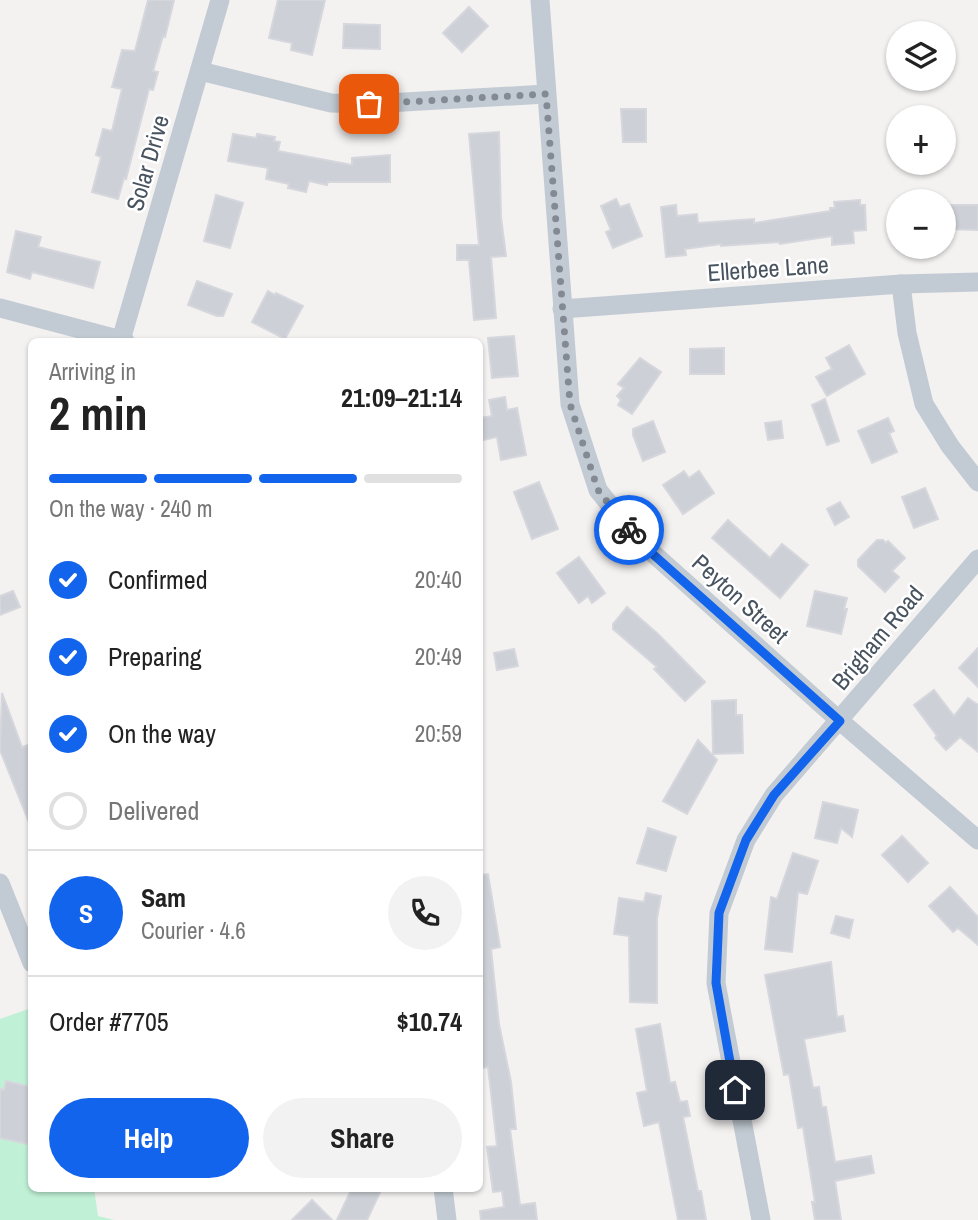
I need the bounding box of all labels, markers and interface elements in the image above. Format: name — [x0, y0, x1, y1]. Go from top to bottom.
map controls — [886, 21, 956, 259]
button: layers — [886, 21, 956, 91]
pin — [339, 74, 399, 134]
icon: bag — [350, 85, 388, 123]
button: + — [886, 105, 956, 175]
street label: Solar Drive — [118, 111, 176, 214]
button: − — [886, 189, 956, 259]
street label: Ellerbee Lane — [706, 248, 830, 288]
text: Arriving in — [49, 356, 136, 387]
text: 21:09–21:14 — [341, 380, 462, 415]
text: 2 min — [49, 382, 148, 444]
text: On the way · 240 m — [49, 493, 213, 524]
courier — [594, 495, 664, 565]
icon: bike — [610, 511, 648, 549]
street label: Peyton Street — [686, 546, 796, 650]
icon: check — [49, 561, 87, 599]
text: Confirmed — [108, 562, 208, 597]
text: 20:40 — [415, 564, 462, 595]
street label: Brigham Road — [824, 578, 930, 696]
icon: check — [49, 638, 87, 676]
text: Preparing — [108, 639, 202, 674]
text: 20:49 — [415, 641, 462, 672]
icon: check — [49, 715, 87, 753]
text: On the way — [108, 716, 216, 751]
text: 20:59 — [415, 718, 462, 749]
text: Delivered — [108, 793, 199, 828]
button: phone — [388, 876, 462, 950]
text: Sam — [141, 880, 186, 915]
text: S — [79, 896, 93, 931]
text: Courier · 4.6 — [141, 915, 246, 946]
text: Order #7705 — [49, 1004, 169, 1039]
text: $10.74 — [397, 1004, 462, 1039]
pin — [705, 1060, 765, 1120]
icon: home — [716, 1071, 754, 1109]
button: Help — [49, 1098, 249, 1178]
button: Share — [263, 1098, 462, 1178]

